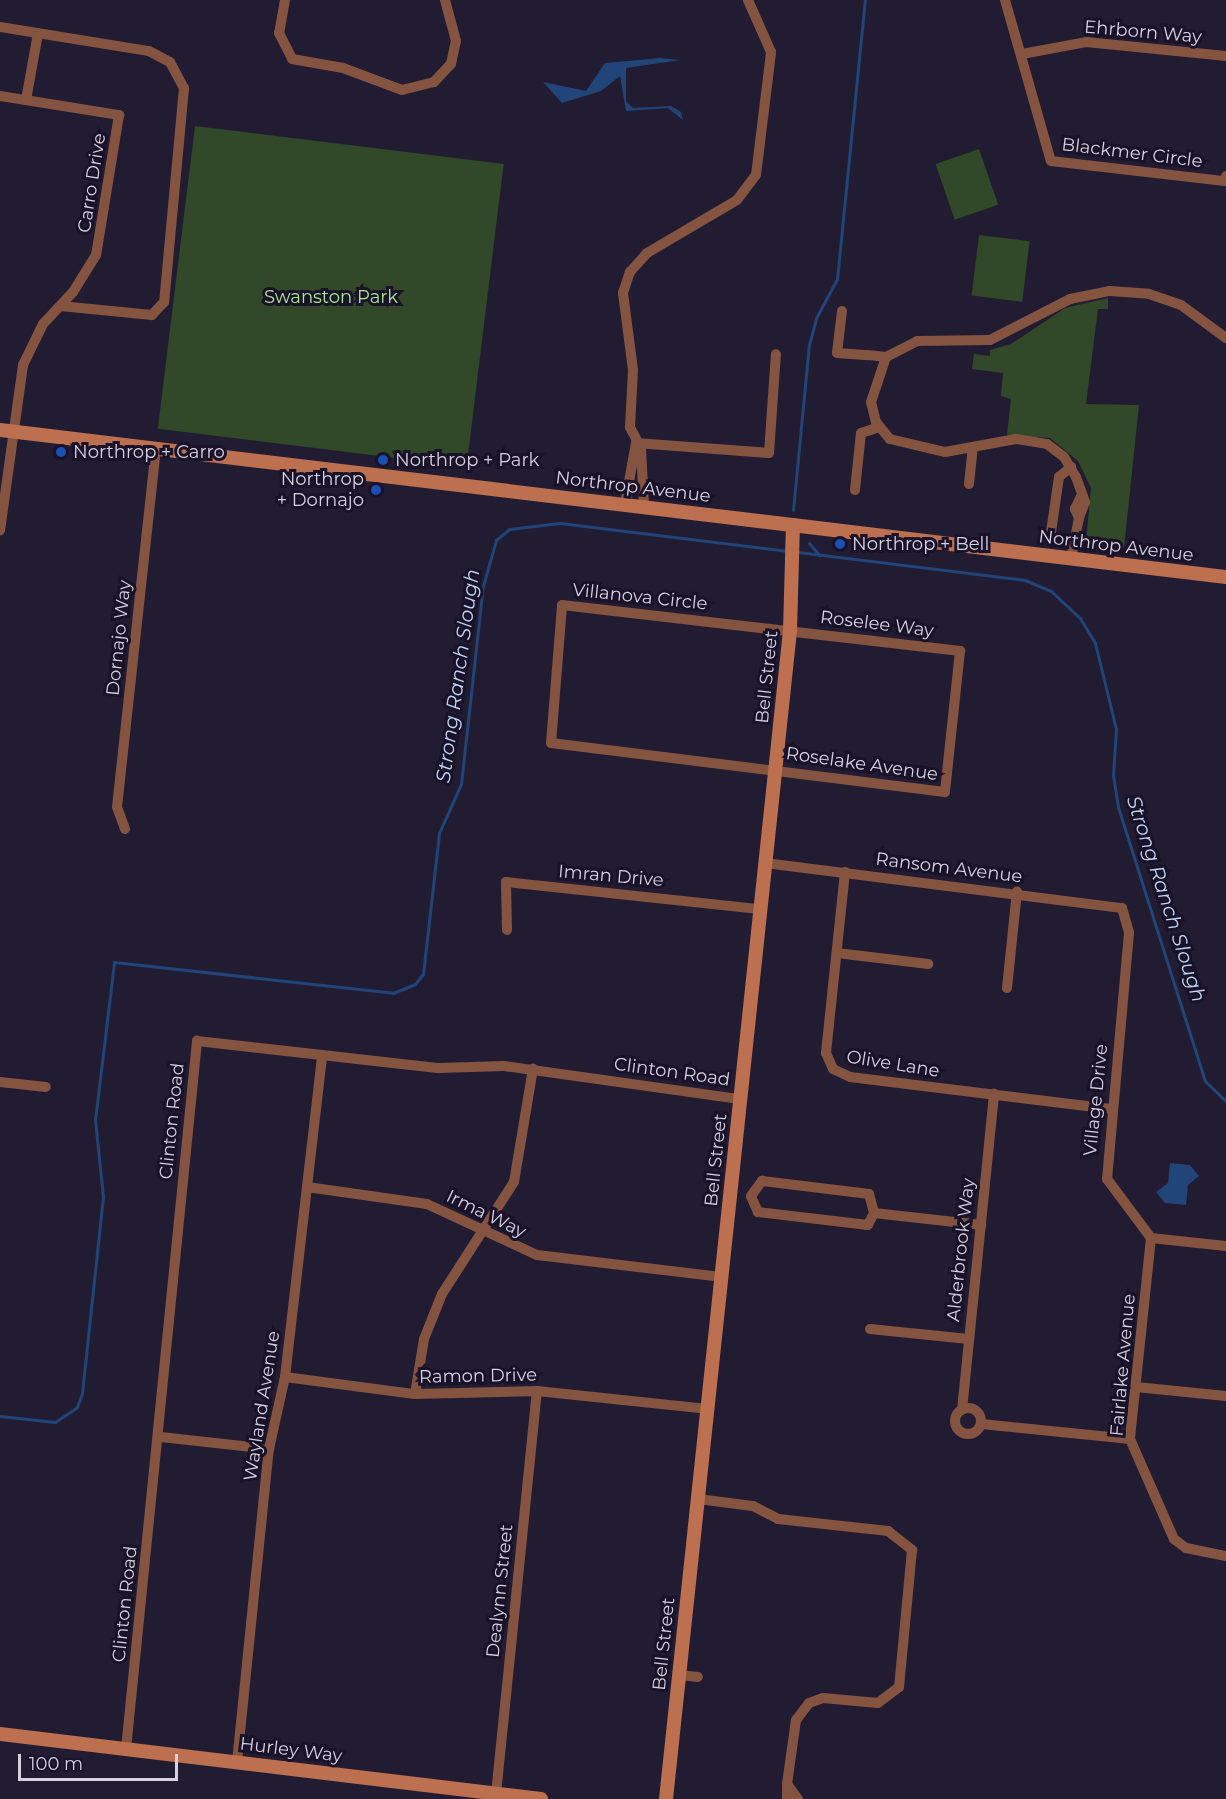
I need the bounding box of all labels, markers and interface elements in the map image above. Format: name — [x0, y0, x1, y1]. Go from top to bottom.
street label: Ehrborn Way — [1083, 16, 1203, 48]
street label: Carro Drive — [73, 132, 111, 234]
street label: Blackmer Circle — [1060, 134, 1204, 172]
park label: Swanston Park — [264, 286, 398, 308]
place label: Northrop + Carro — [73, 441, 225, 463]
marker: Northrop + Carro — [54, 445, 68, 459]
place label: Northrop + Park — [395, 449, 539, 471]
marker: Northrop + Park — [376, 453, 390, 467]
street label: Northrop Avenue — [554, 467, 712, 507]
place label: Northrop + Dornajo — [277, 469, 364, 512]
marker: Northrop + Dornajo — [369, 483, 383, 497]
street label: Northrop Avenue — [1037, 526, 1195, 566]
place label: Northrop + Bell — [852, 533, 989, 555]
marker: Northrop + Bell — [833, 537, 847, 551]
water label: Strong Ranch Slough — [431, 568, 485, 784]
street label: Dornajo Way — [102, 579, 136, 697]
street label: Villanova Circle — [571, 579, 709, 615]
street label: Roselee Way — [819, 606, 935, 642]
street label: Bell Street — [751, 629, 783, 725]
street label: Roselake Avenue — [785, 743, 939, 785]
water label: Strong Ranch Slough — [1121, 793, 1211, 1005]
street label: Ransom Avenue — [874, 848, 1024, 888]
street label: Imran Drive — [557, 861, 665, 891]
street label: Village Drive — [1079, 1043, 1113, 1157]
street label: Olive Lane — [845, 1046, 941, 1082]
street label: Clinton Road — [613, 1053, 731, 1091]
street label: Clinton Road — [155, 1062, 189, 1180]
street label: Bell Street — [700, 1112, 732, 1208]
street label: Alderbrook Way — [943, 1177, 979, 1323]
street label: Irma Way — [443, 1185, 529, 1243]
street label: Fairlake Avenue — [1106, 1293, 1140, 1437]
street label: Wayland Avenue — [239, 1329, 285, 1483]
street label: Ramon Drive — [419, 1364, 537, 1388]
street label: Dealynn Street — [482, 1523, 518, 1659]
street label: Clinton Road — [108, 1545, 142, 1663]
street label: Bell Street — [648, 1596, 680, 1692]
street label: Hurley Way — [239, 1733, 343, 1767]
scale bar — [21, 1742, 182, 1780]
text: 100 m — [29, 1753, 83, 1775]

